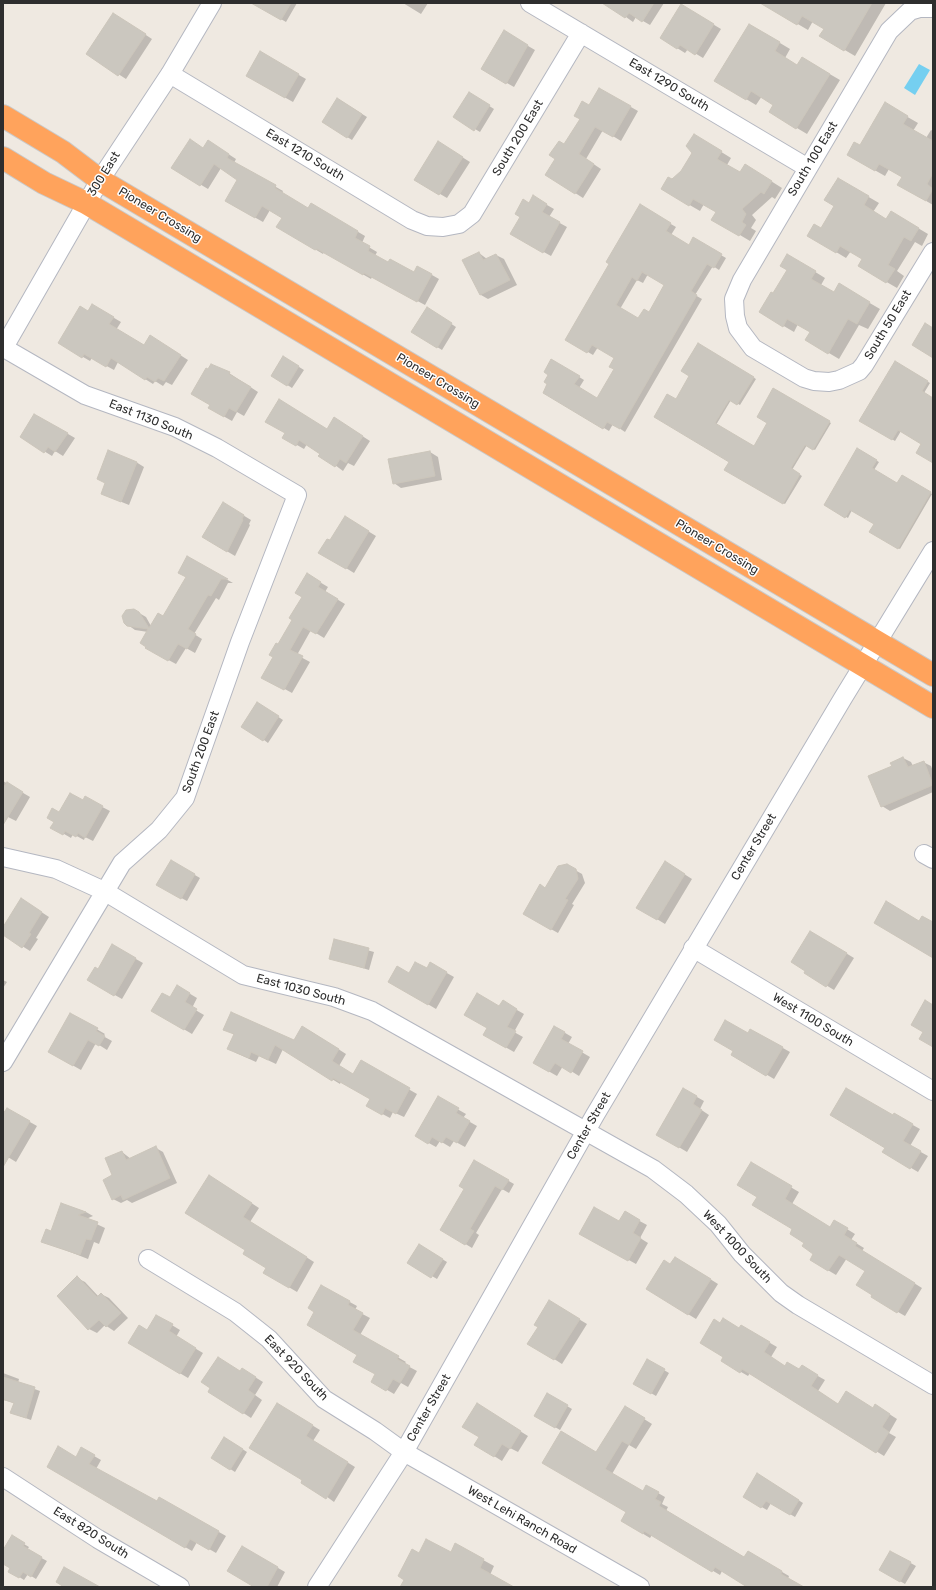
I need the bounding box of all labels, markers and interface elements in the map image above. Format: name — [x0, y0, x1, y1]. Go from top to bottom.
street label: East 1290 South — [626, 55, 712, 115]
street label: South 200 East — [490, 97, 546, 179]
street label: South 100 East — [785, 119, 841, 199]
street label: East 1210 South — [263, 126, 347, 184]
street label: 300 East — [85, 149, 123, 199]
street label: Pioneer Crossing — [116, 184, 204, 246]
street label: South 50 East — [862, 287, 914, 363]
street label: Pioneer Crossing — [394, 350, 482, 412]
street label: East 1130 South — [107, 397, 195, 443]
street label: Pioneer Crossing — [673, 516, 761, 578]
street label: South 200 East — [179, 709, 223, 795]
street label: Center Street — [728, 811, 780, 883]
street label: East 1030 South — [255, 971, 347, 1009]
street label: West 1100 South — [770, 990, 856, 1050]
street label: Center Street — [564, 1090, 614, 1162]
street label: West 1000 South — [700, 1208, 774, 1286]
street label: East 920 South — [261, 1332, 331, 1404]
street label: Center Street — [404, 1372, 454, 1444]
street label: West Lehi Ranch Road — [465, 1483, 579, 1557]
street label: East 820 South — [51, 1504, 131, 1562]

